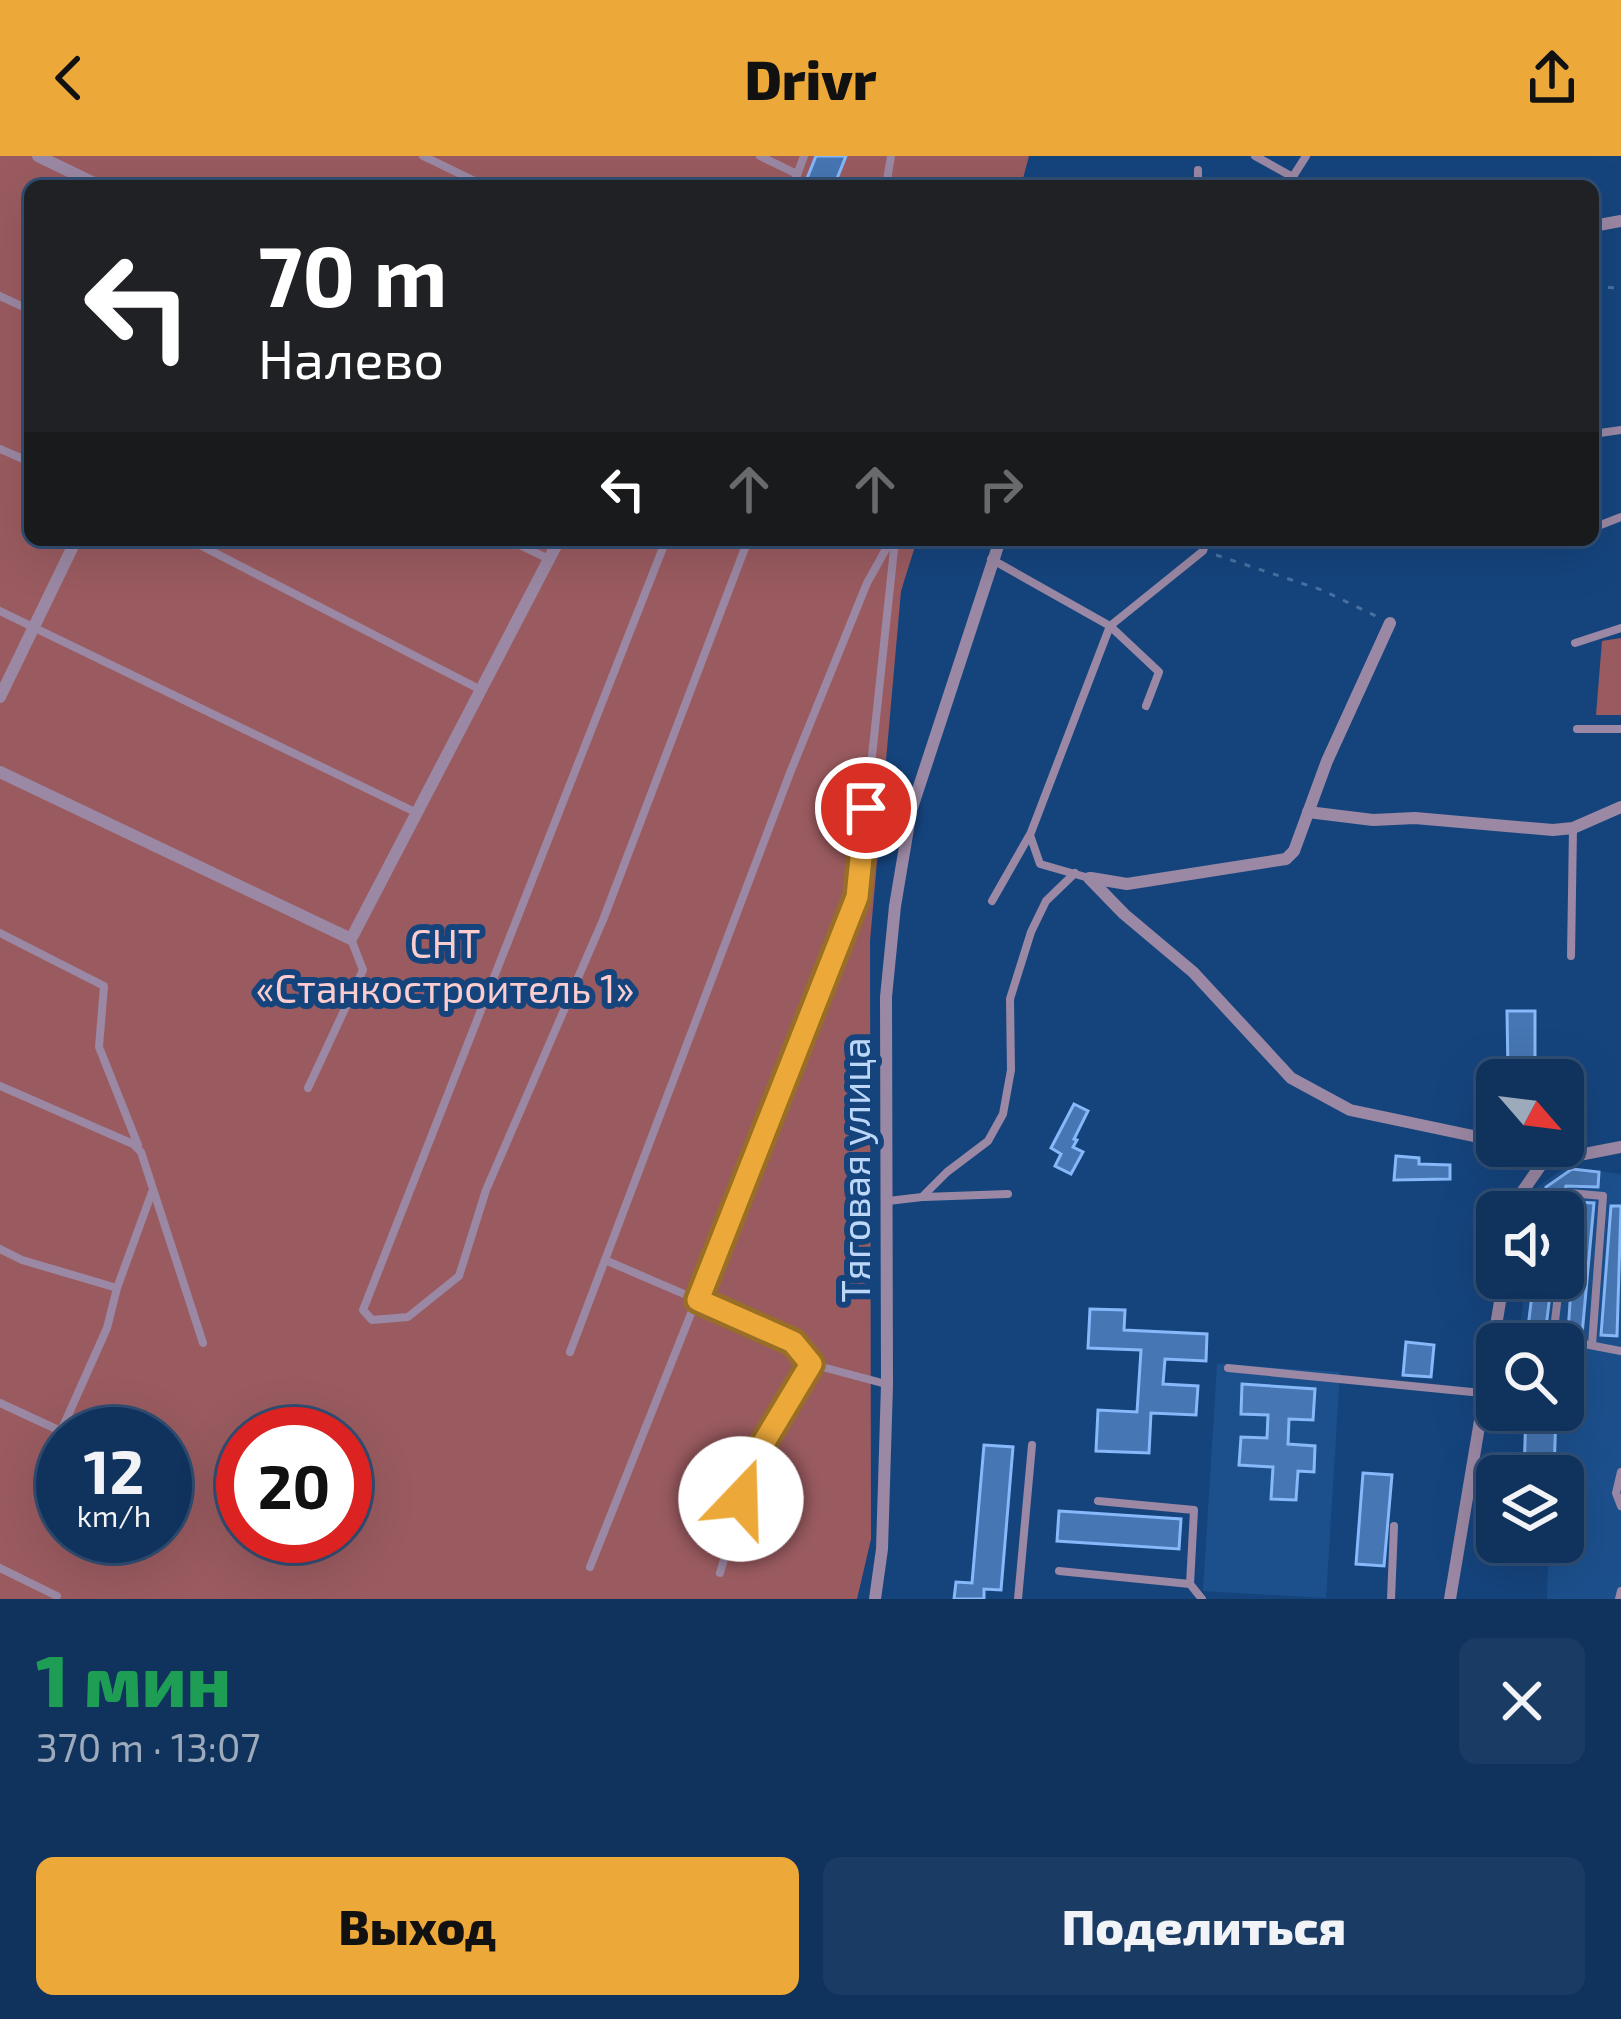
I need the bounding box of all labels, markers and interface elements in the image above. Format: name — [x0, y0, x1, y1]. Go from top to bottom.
icon: back — [36, 45, 102, 111]
icon: share — [1519, 45, 1585, 111]
text: Drivr — [744, 46, 877, 111]
text: 70 m — [258, 223, 448, 324]
icon: left — [60, 228, 216, 384]
text: Налево — [258, 325, 444, 390]
icon: left — [590, 456, 656, 522]
icon: ahead — [716, 456, 782, 522]
icon: ahead — [842, 456, 908, 522]
icon: right — [968, 456, 1034, 522]
pin — [815, 757, 917, 859]
icon: arrive — [833, 775, 899, 841]
park label: СНТ «Станкостроитель 1» — [256, 919, 634, 1011]
street label: Тяговая улица — [831, 1037, 879, 1303]
north arrow — [1476, 1059, 1584, 1167]
map controls — [1476, 1059, 1584, 1563]
button: sound — [1476, 1191, 1584, 1299]
button: search — [1476, 1323, 1584, 1431]
speed limit sign: 20 — [216, 1407, 372, 1563]
text: 12 — [84, 1434, 144, 1506]
position arrow — [678, 1436, 804, 1562]
button: layers — [1476, 1455, 1584, 1563]
text: km/h — [77, 1497, 151, 1533]
text: 1 мин — [36, 1635, 231, 1721]
button: close — [1459, 1638, 1585, 1764]
text: 370 m · 13:07 — [36, 1723, 261, 1770]
button: Выход — [36, 1857, 799, 1995]
button: Поделиться — [823, 1857, 1585, 1995]

